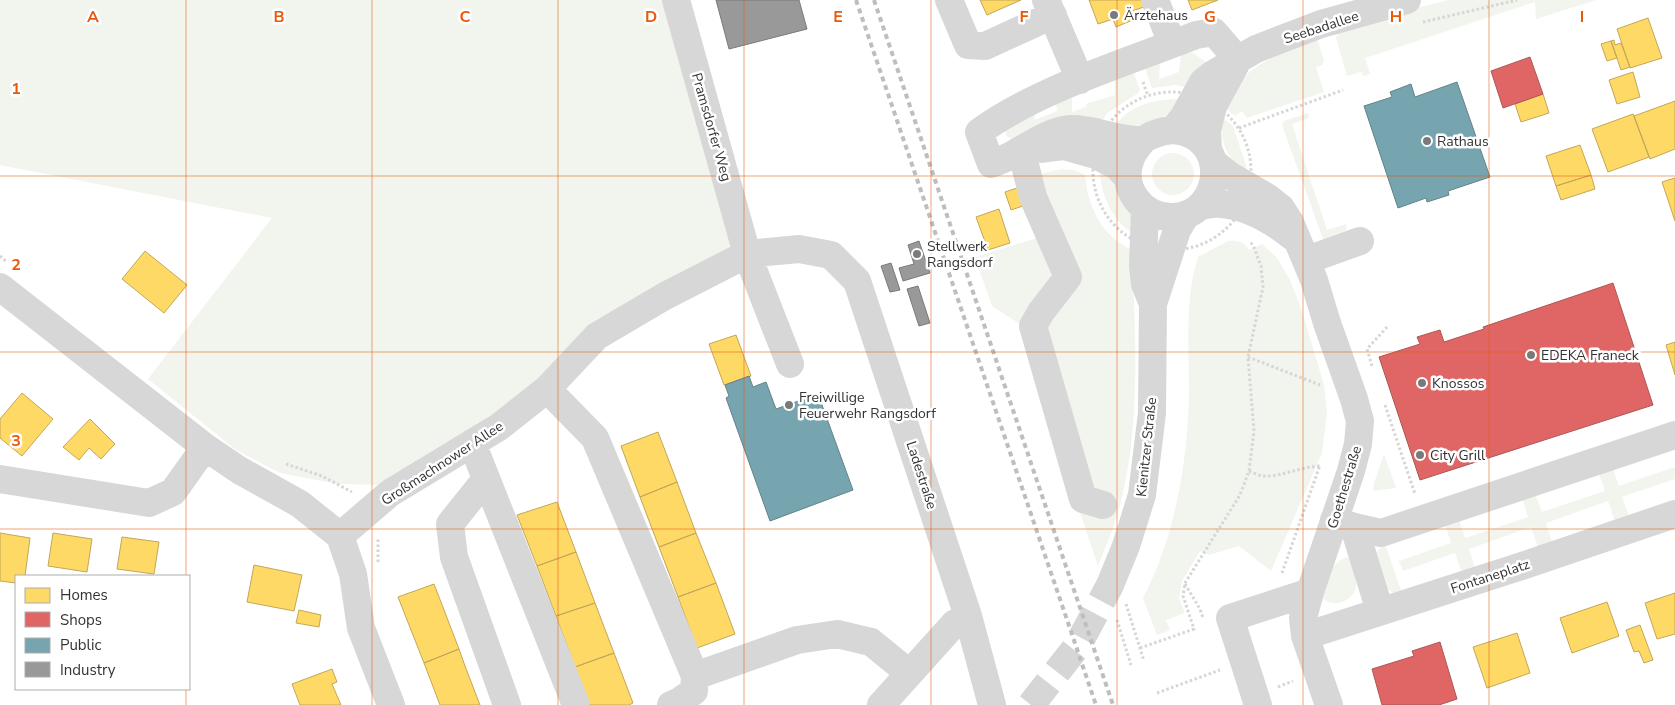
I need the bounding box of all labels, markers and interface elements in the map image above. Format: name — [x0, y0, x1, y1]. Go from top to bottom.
text: A — [87, 6, 99, 28]
text: B — [273, 6, 285, 28]
text: C — [460, 6, 471, 28]
text: D — [645, 6, 657, 28]
text: E — [833, 6, 843, 28]
text: F — [1020, 6, 1029, 28]
place label: Ärztehaus — [1124, 6, 1188, 25]
text: G — [1204, 6, 1216, 28]
street label: Seebadallee — [1281, 6, 1361, 49]
text: H — [1390, 6, 1402, 28]
text: I — [1580, 6, 1584, 28]
marker: Ärztehaus — [1108, 9, 1120, 21]
street label: Pramsdorfer Weg — [687, 71, 736, 184]
text: 1 — [11, 78, 21, 100]
place label: Rathaus — [1437, 132, 1489, 151]
marker: Rathaus — [1421, 135, 1433, 147]
place label: Stellwerk Rangsdorf — [927, 237, 993, 272]
marker: Stellwerk Rangsdorf — [911, 248, 923, 260]
text: 2 — [11, 254, 21, 276]
place label: EDEKA Franeck — [1541, 346, 1640, 365]
marker: EDEKA Franeck — [1525, 349, 1537, 361]
place label: Knossos — [1432, 374, 1485, 393]
marker: Knossos — [1416, 377, 1428, 389]
place label: Freiwillige Feuerwehr Rangsdorf — [799, 388, 936, 423]
street label: Kienitzer Straße — [1132, 396, 1161, 498]
marker: Freiwillige Feuerwehr Rangsdorf — [783, 399, 795, 411]
street label: Großmachnower Allee — [378, 417, 507, 510]
text: 3 — [11, 430, 21, 452]
street label: Ladestraße — [902, 439, 941, 512]
street label: Goethestraße — [1323, 443, 1366, 531]
place label: City Grill — [1430, 446, 1486, 465]
marker: City Grill — [1414, 449, 1426, 461]
street label: Fontaneplatz — [1448, 555, 1533, 598]
legend — [15, 575, 190, 690]
text: Homes — [60, 585, 108, 605]
text: Shops — [60, 610, 102, 630]
text: Public — [60, 635, 101, 655]
text: Industry — [60, 660, 116, 680]

